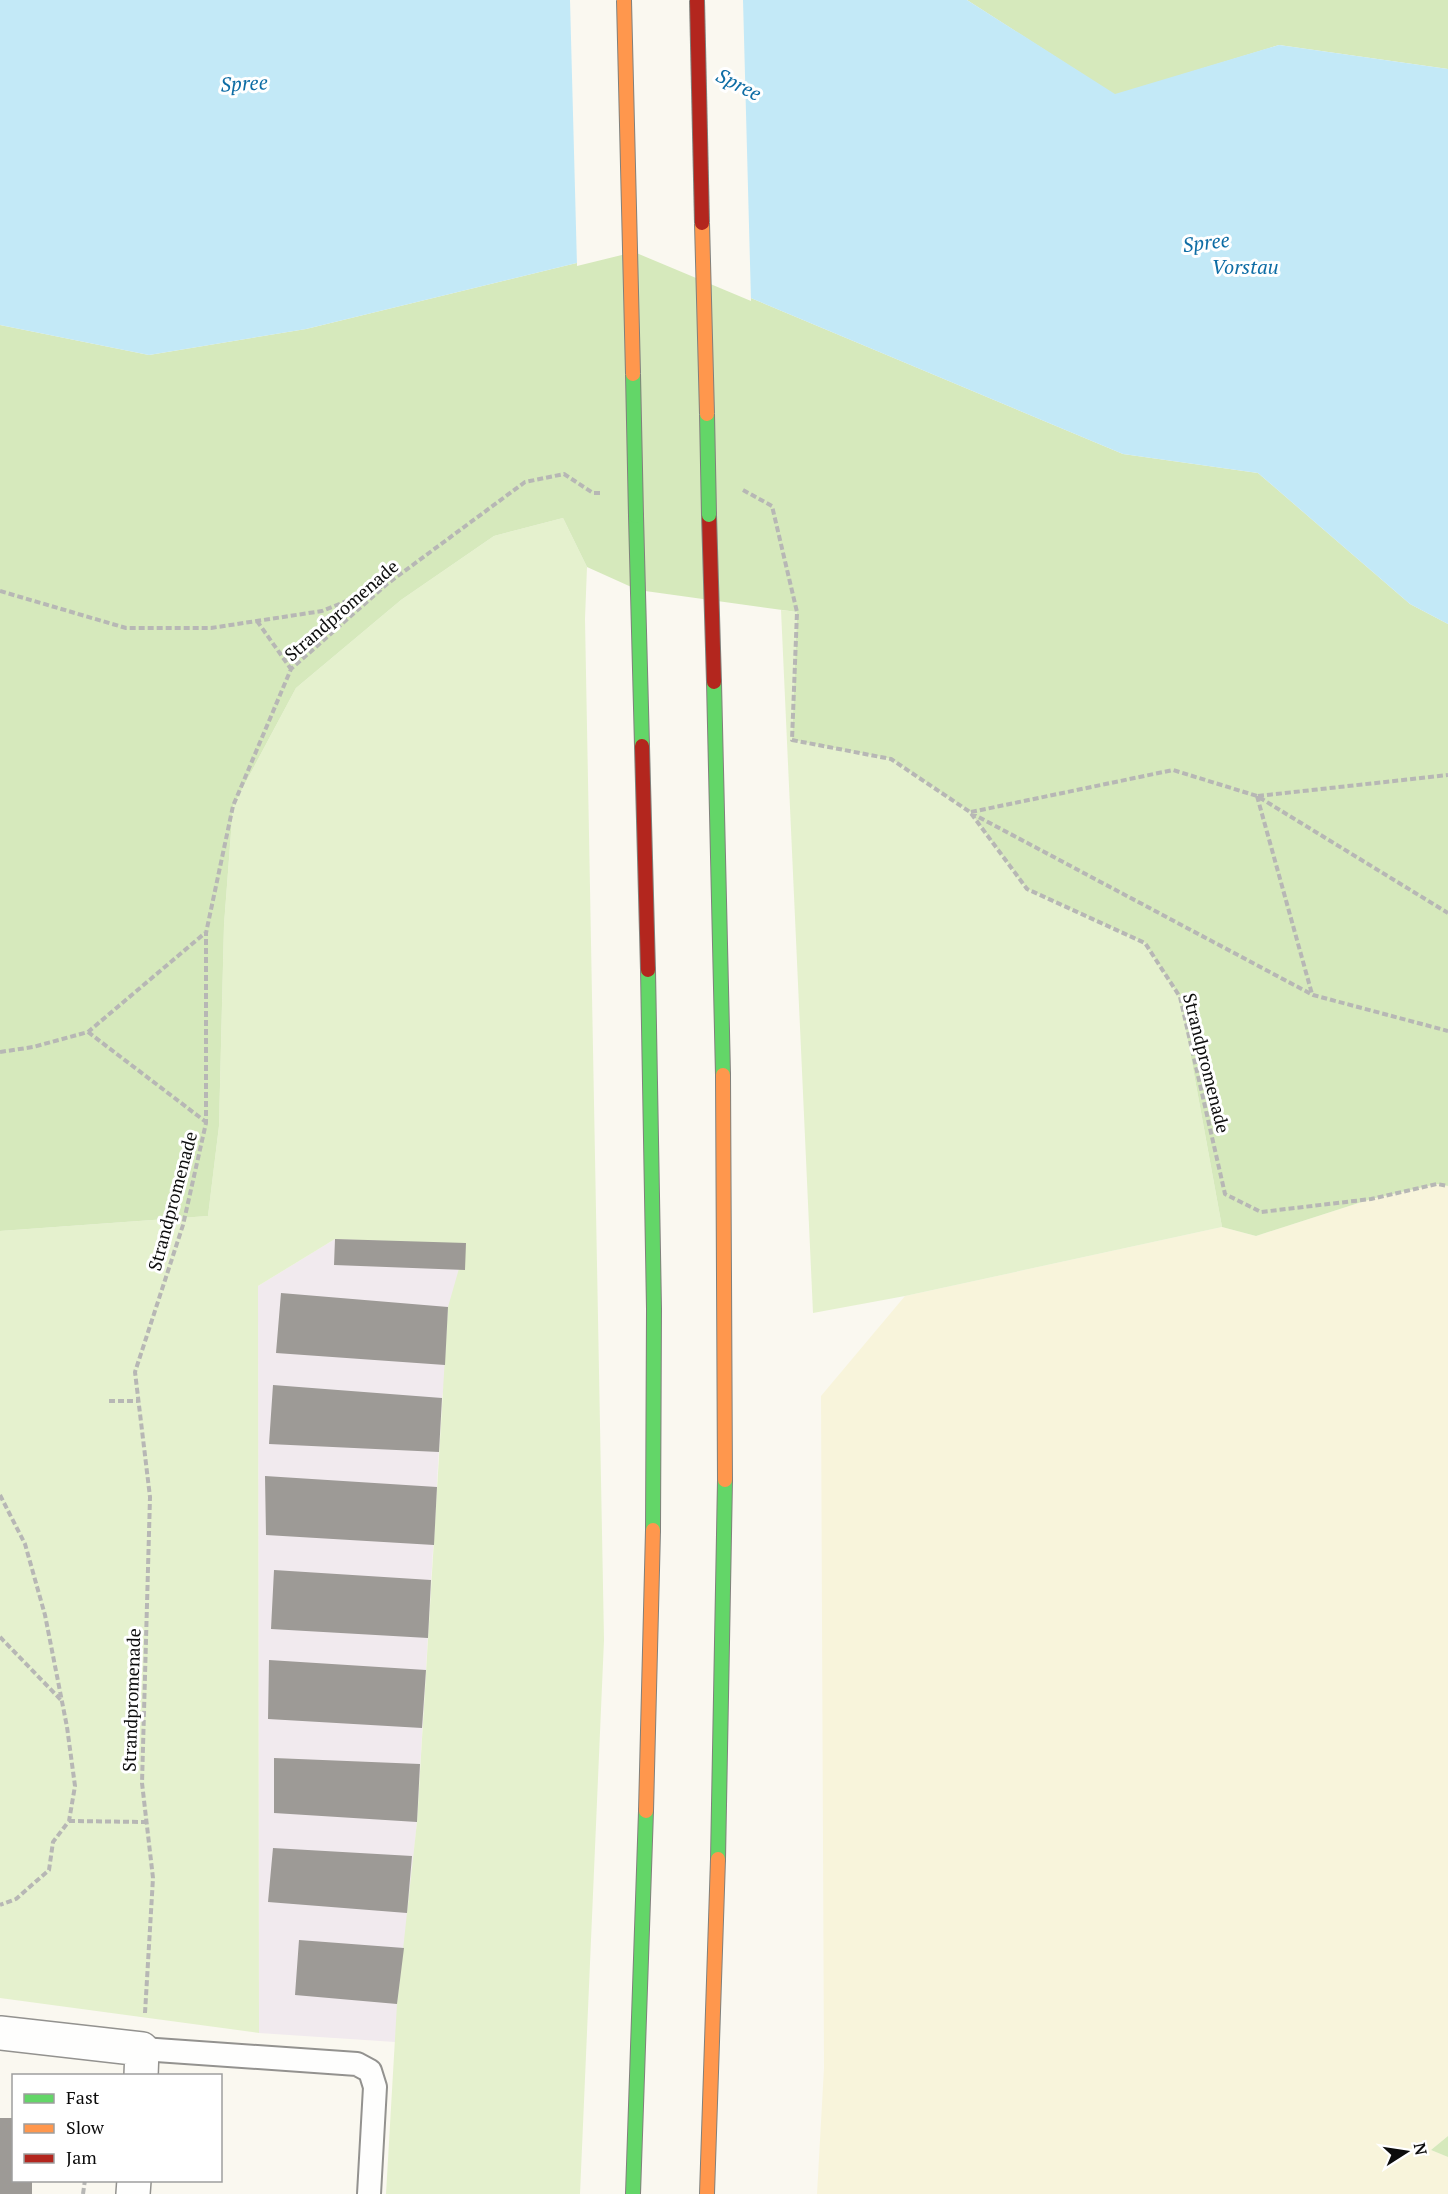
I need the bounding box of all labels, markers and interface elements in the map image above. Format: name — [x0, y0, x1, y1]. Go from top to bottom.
water label: Spree — [712, 61, 766, 107]
water label: Spree — [220, 68, 268, 98]
water label: Spree — [1181, 226, 1231, 258]
water label: Vorstau — [1212, 253, 1279, 280]
street label: Strandpromenade — [279, 554, 403, 666]
street label: Strandpromenade — [1178, 990, 1236, 1136]
street label: Strandpromenade — [142, 1129, 202, 1273]
street label: Strandpromenade — [117, 1628, 145, 1772]
legend — [12, 2074, 222, 2182]
text: Fast — [66, 2085, 100, 2109]
text: Slow — [66, 2115, 105, 2139]
north arrow — [1376, 2122, 1436, 2182]
text: N — [1409, 2141, 1433, 2157]
text: Jam — [66, 2145, 97, 2169]

